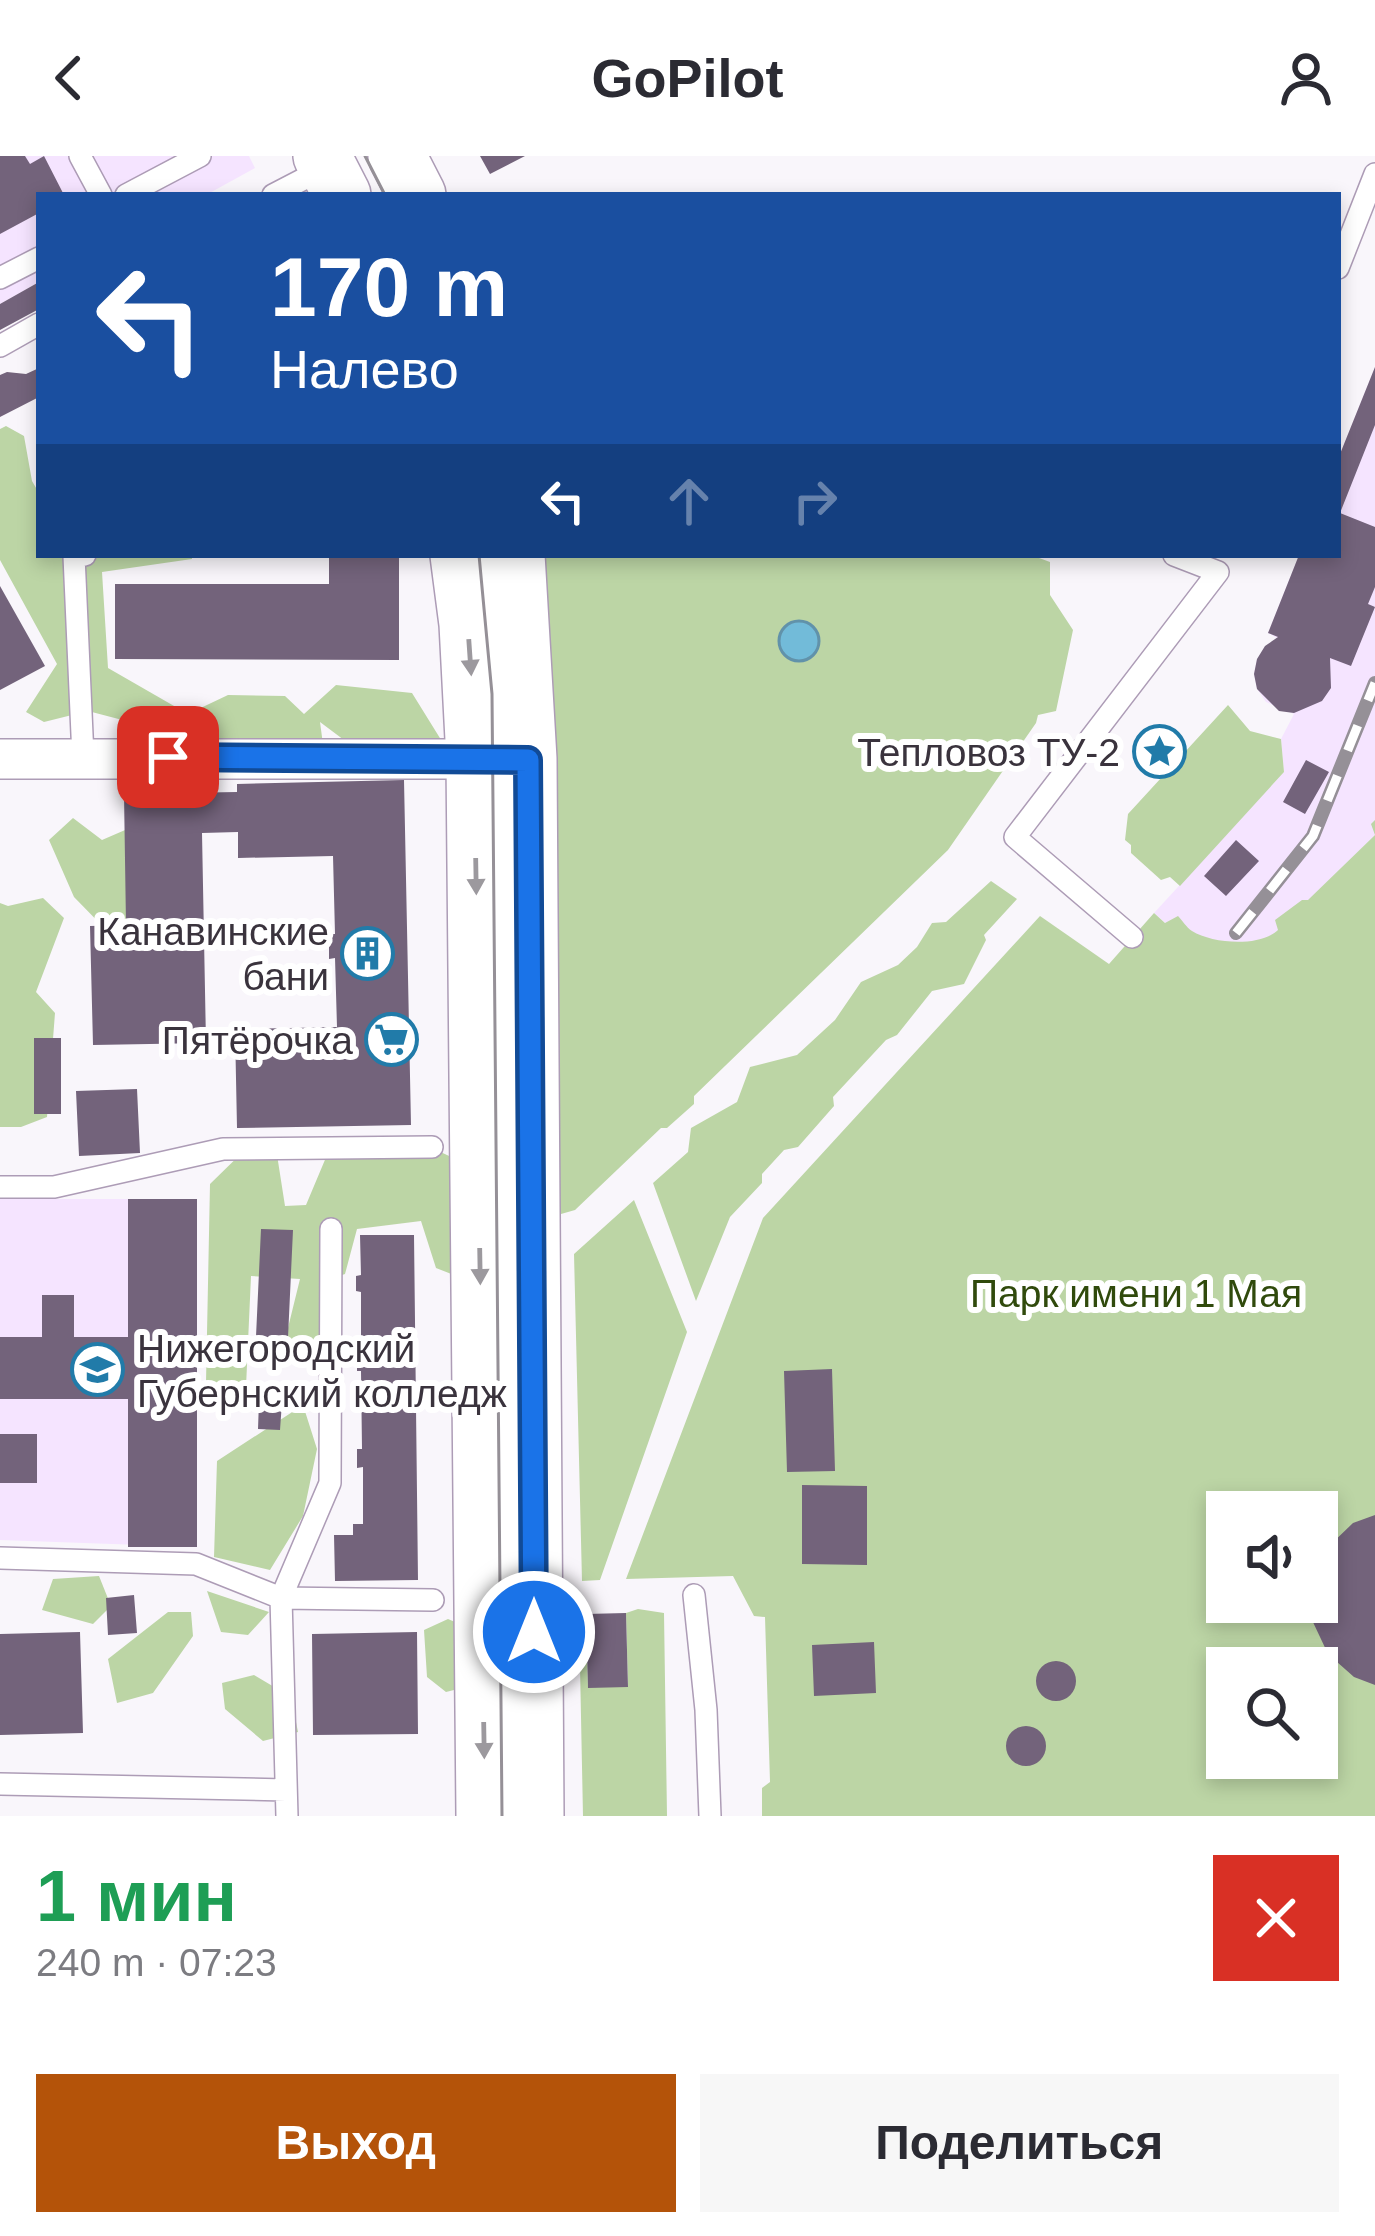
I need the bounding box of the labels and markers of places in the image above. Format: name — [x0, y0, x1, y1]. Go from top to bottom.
pin — [117, 706, 219, 808]
place icon: Тепловоз ТУ-2 — [1131, 724, 1187, 780]
place label: Тепловоз ТУ-2 — [857, 731, 1120, 774]
place label: Канавинские бани — [97, 910, 329, 998]
building icon: Канавинские бани — [340, 925, 396, 981]
supermarket icon: Пятёрочка — [364, 1012, 420, 1068]
place label: Пятёрочка — [162, 1019, 353, 1062]
place label: Нижегородский Губернский колледж — [137, 1327, 507, 1415]
school or university icon: Нижегородский Губернский колледж — [70, 1342, 126, 1398]

